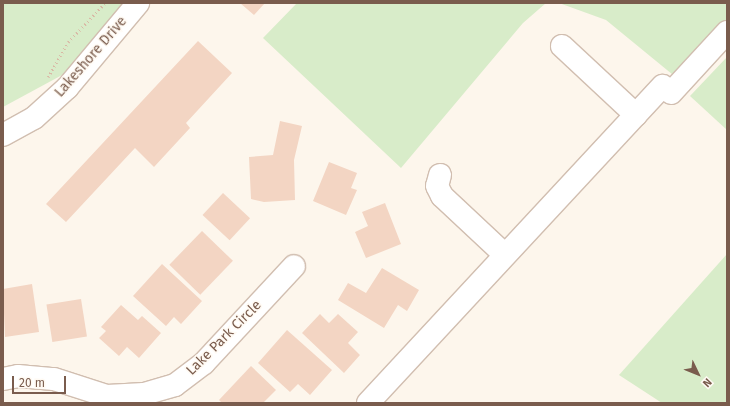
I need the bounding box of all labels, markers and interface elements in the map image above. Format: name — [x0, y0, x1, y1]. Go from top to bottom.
street label: Lakeshore Drive — [51, 13, 131, 101]
street label: Lake Park Circle — [183, 297, 265, 379]
north arrow — [678, 354, 718, 394]
scale bar — [14, 368, 68, 394]
text: N — [700, 375, 714, 390]
text: 20 m — [19, 376, 45, 390]

